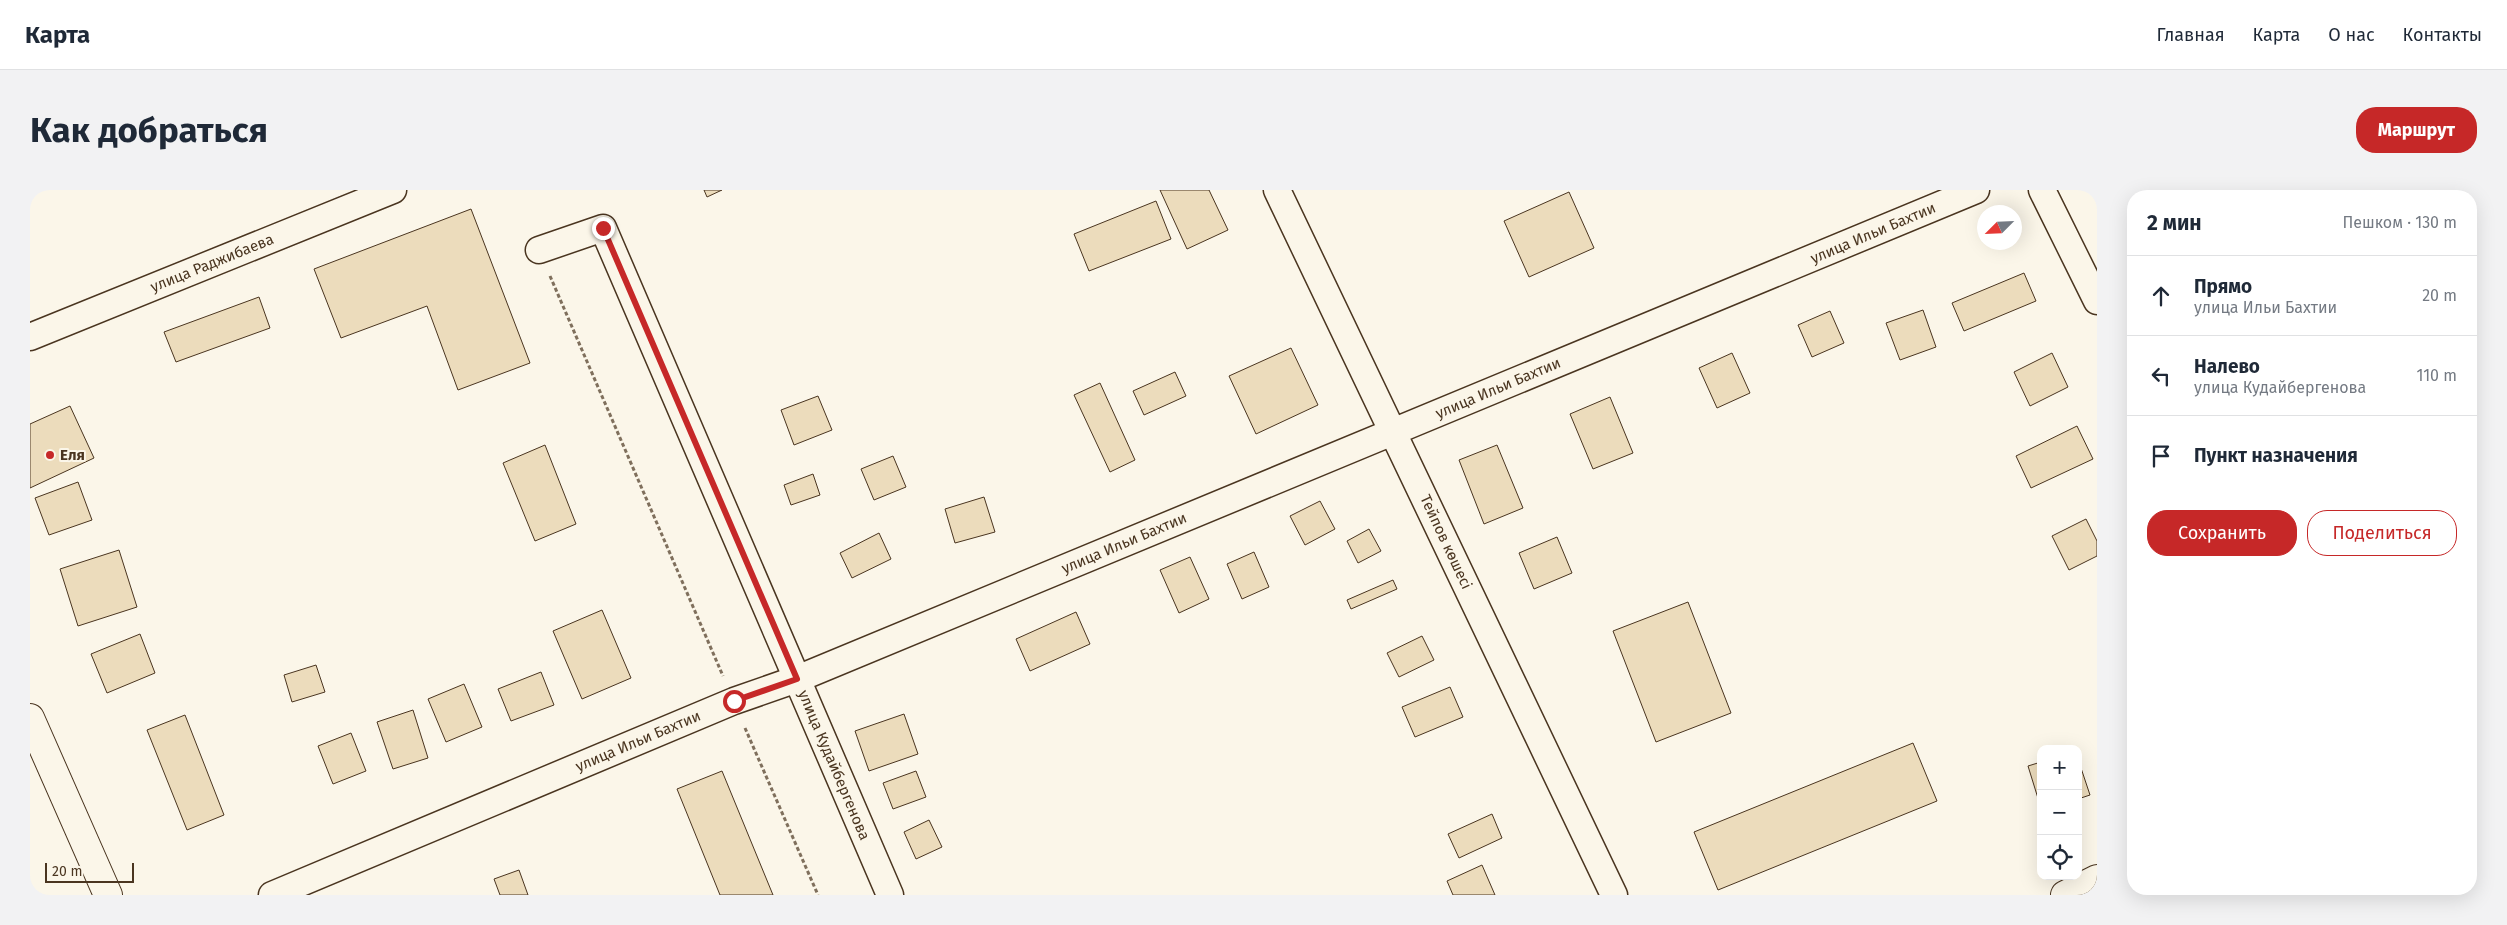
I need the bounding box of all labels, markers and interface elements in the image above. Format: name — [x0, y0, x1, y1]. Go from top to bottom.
text: Карта — [25, 21, 90, 49]
text: Главная — [2157, 24, 2225, 46]
text: Карта — [2253, 24, 2300, 46]
text: О нас — [2328, 24, 2375, 46]
text: Контакты — [2403, 24, 2482, 46]
button: Маршрут — [2356, 107, 2477, 153]
text: Как добраться — [30, 109, 268, 151]
street label: улица Ильи Бахтии — [1808, 198, 1938, 268]
north arrow — [1977, 205, 2022, 250]
text: 2 мин — [2147, 210, 2202, 236]
text: Пешком · 130 m — [2342, 213, 2457, 232]
route end — [592, 217, 615, 240]
street label: улица Раджибаева — [148, 230, 276, 296]
text: Прямо — [2194, 275, 2252, 298]
icon: ahead — [2147, 282, 2175, 310]
text: 20 m — [2422, 286, 2457, 305]
text: улица Ильи Бахтии — [2194, 298, 2337, 317]
street label: улица Ильи Бахтии — [1433, 353, 1563, 423]
text: Налево — [2194, 355, 2260, 378]
icon: left — [2147, 362, 2175, 390]
text: 110 m — [2416, 366, 2457, 385]
text: улица Кудайбергенова — [2194, 378, 2366, 397]
icon: arrive — [2147, 442, 2175, 470]
text: Пункт назначения — [2194, 444, 2358, 467]
place label: Еля — [60, 446, 85, 464]
marker: Еля — [44, 449, 56, 461]
street label: Тейпов көшесі — [1416, 492, 1476, 592]
street label: улица Ильи Бахтии — [1059, 508, 1189, 578]
button: Сохранить — [2147, 510, 2297, 556]
button: Поделиться — [2307, 510, 2457, 556]
street label: улица Кудайбергенова — [794, 687, 874, 843]
route start — [723, 690, 746, 713]
street label: улица Ильи Бахтии — [573, 706, 703, 776]
map controls — [2037, 745, 2082, 880]
button: + — [2037, 745, 2082, 790]
button: − — [2037, 790, 2082, 835]
button: locate — [2037, 835, 2082, 880]
scale bar — [45, 860, 134, 883]
text: 20 m — [52, 863, 82, 880]

